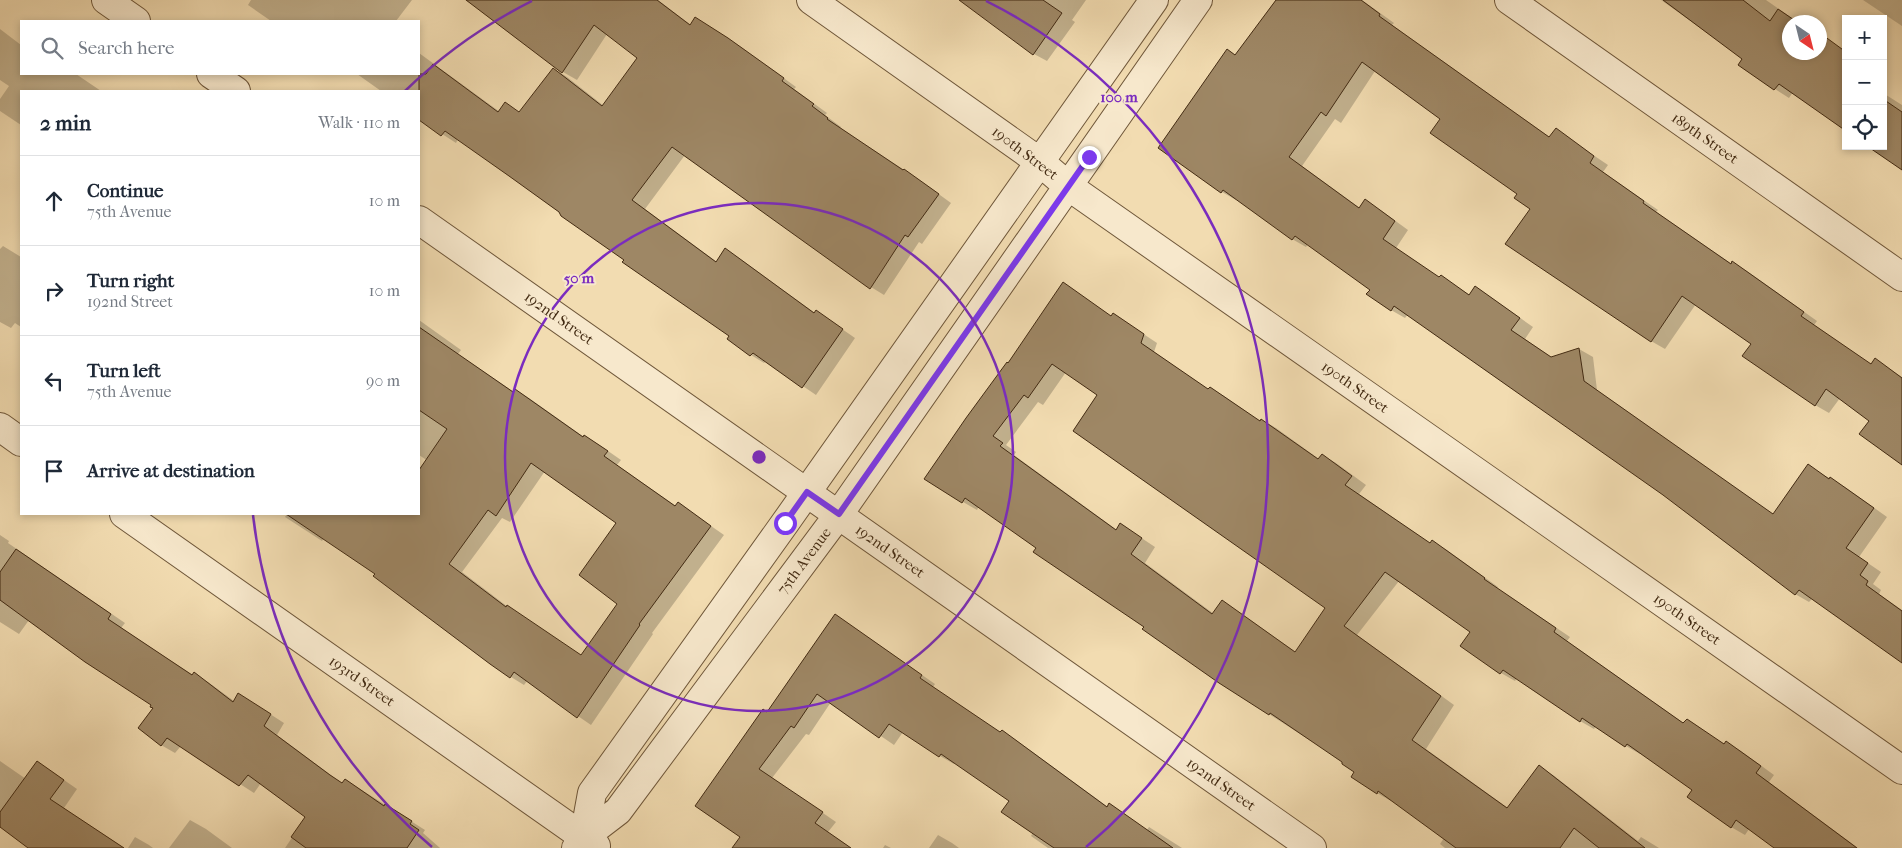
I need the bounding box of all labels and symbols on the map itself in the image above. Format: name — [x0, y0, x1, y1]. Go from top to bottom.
north arrow — [1782, 15, 1827, 60]
text: 100 m — [1100, 88, 1138, 106]
street label: 189th Street — [1668, 108, 1742, 168]
street label: 190th Street — [988, 122, 1062, 184]
route end — [1078, 146, 1101, 169]
text: 50 m — [564, 269, 595, 287]
street label: 192nd Street — [521, 288, 598, 349]
street label: 190th Street — [1318, 357, 1393, 417]
centre of rings — [750, 448, 768, 466]
route start — [774, 512, 797, 535]
street label: 192nd Street — [852, 521, 929, 582]
street label: 75th Avenue — [773, 524, 835, 598]
street label: 190th Street — [1650, 589, 1725, 649]
street label: 193rd Street — [325, 652, 399, 711]
street label: 192nd Street — [1183, 754, 1260, 815]

